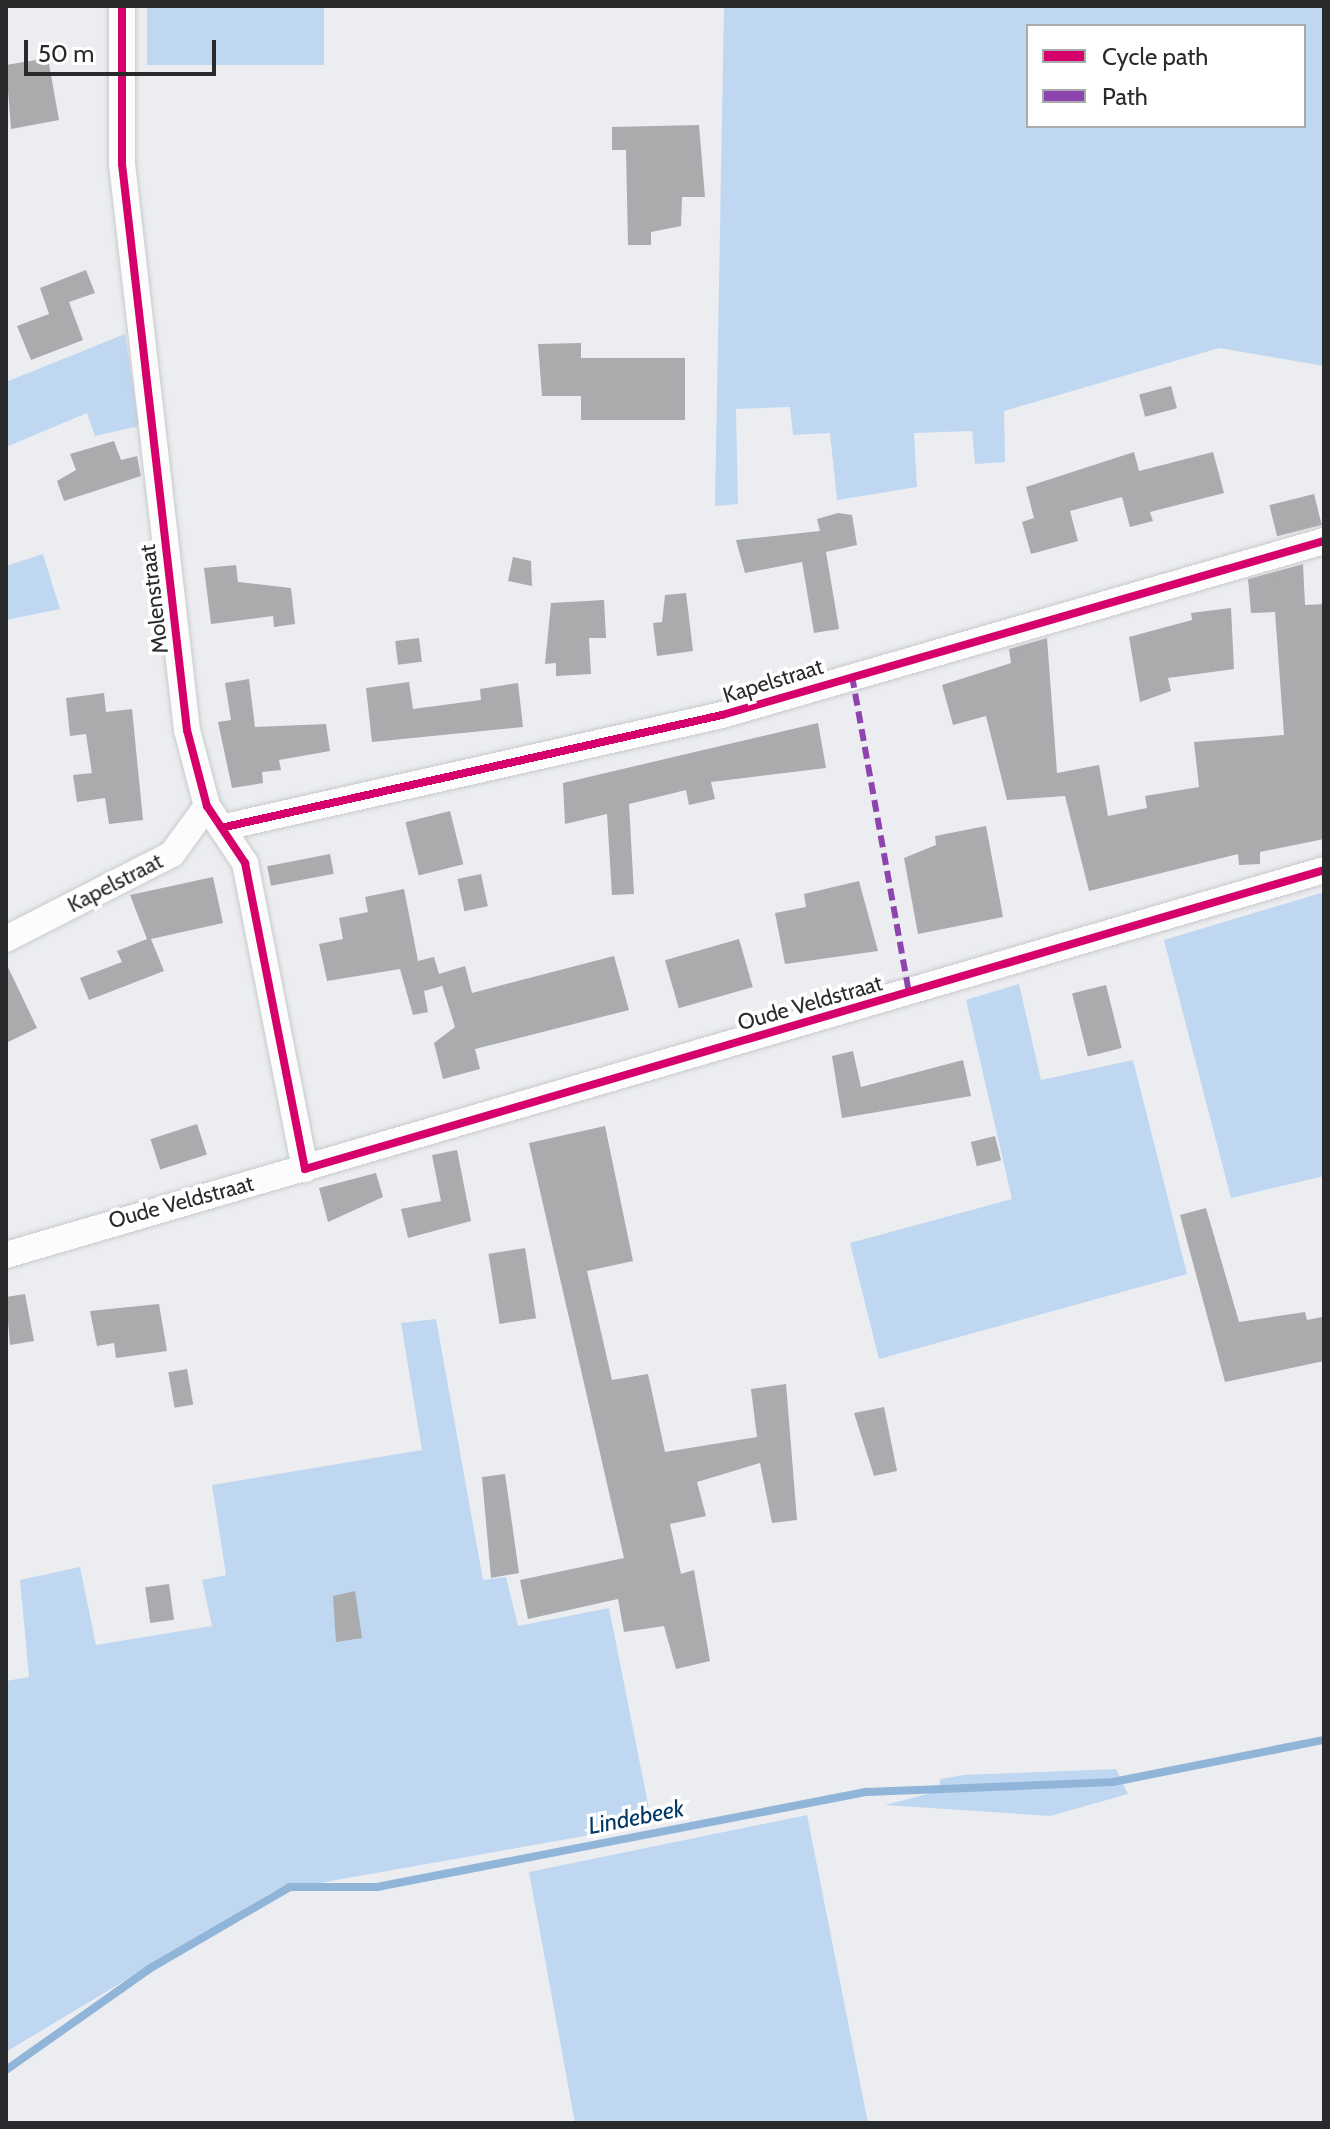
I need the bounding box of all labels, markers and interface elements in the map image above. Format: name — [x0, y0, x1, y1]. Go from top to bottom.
scale bar — [28, 24, 220, 74]
legend — [1026, 24, 1306, 128]
text: 50 m — [38, 39, 94, 68]
text: Cycle path — [1102, 42, 1208, 71]
text: Path — [1102, 82, 1148, 111]
street label: Molenstraat — [134, 543, 174, 655]
street label: Kapelstraat — [720, 653, 826, 709]
street label: Kapelstraat — [63, 848, 167, 918]
street label: Oude Veldstraat — [735, 970, 885, 1036]
street label: Oude Veldstraat — [106, 1170, 256, 1234]
water label: Lindebeek — [586, 1794, 686, 1840]

